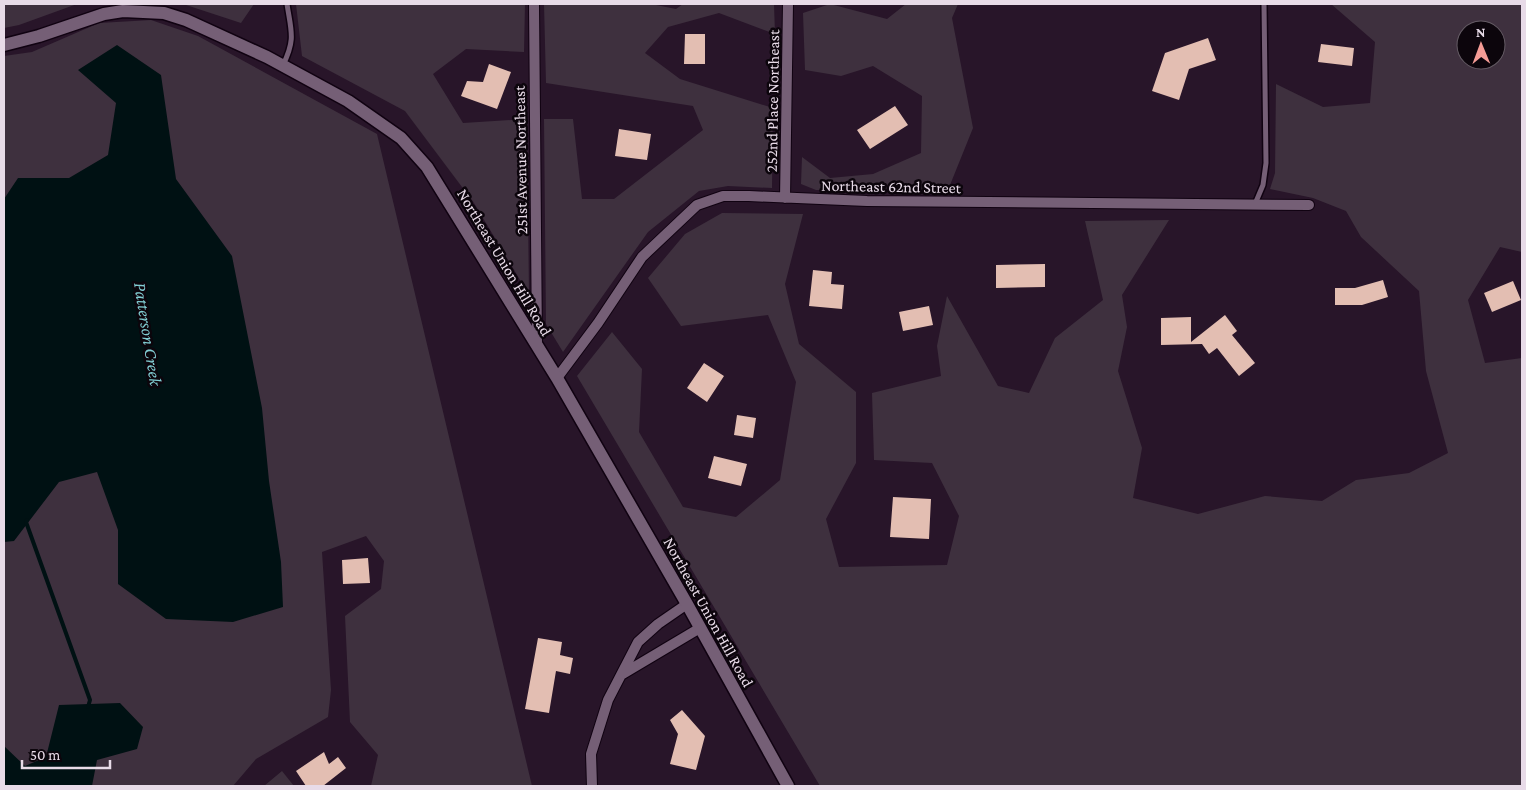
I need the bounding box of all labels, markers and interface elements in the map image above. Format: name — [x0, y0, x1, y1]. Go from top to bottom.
north arrow — [1456, 20, 1506, 70]
text: N — [1476, 24, 1486, 40]
street label: 252nd Place Northeast — [763, 29, 782, 172]
street label: 251st Avenue Northeast — [511, 85, 530, 235]
street label: Northeast 62nd Street — [821, 177, 962, 196]
street label: Northeast Union Hill Road — [454, 186, 555, 339]
water label: Patterson Creek — [130, 281, 166, 388]
street label: Northeast Union Hill Road — [660, 535, 757, 690]
scale bar — [22, 738, 110, 770]
text: 50 m — [30, 747, 60, 763]

